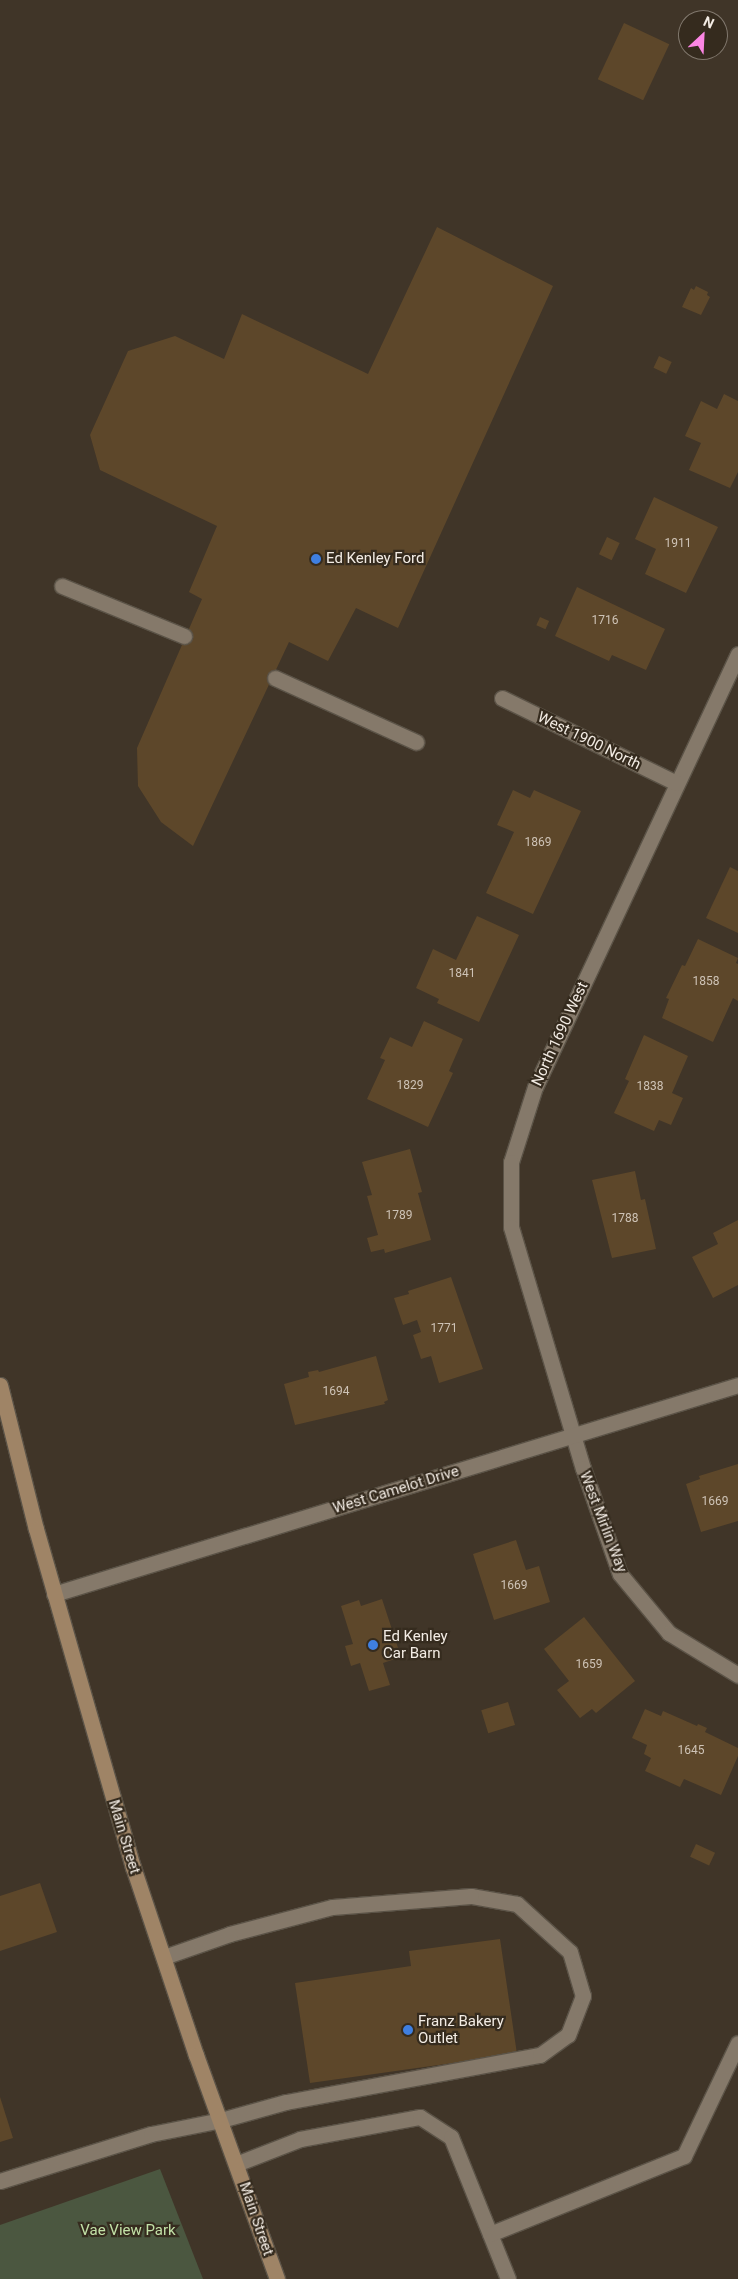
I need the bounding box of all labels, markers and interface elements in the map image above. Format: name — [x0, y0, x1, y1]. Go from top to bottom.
north arrow — [678, 10, 728, 60]
text: N — [701, 13, 717, 32]
house number: 1911 — [665, 537, 691, 551]
place label: Ed Kenley Ford — [326, 550, 424, 568]
marker: Ed Kenley Ford — [310, 553, 322, 565]
house number: 1716 — [592, 614, 618, 628]
street label: West 1900 North — [534, 708, 644, 774]
house number: 1869 — [525, 836, 551, 850]
house number: 1841 — [449, 967, 475, 981]
house number: 1858 — [693, 975, 719, 989]
street label: North 1690 West — [528, 979, 592, 1089]
house number: 1829 — [397, 1079, 423, 1093]
house number: 1838 — [637, 1080, 663, 1094]
house number: 1789 — [386, 1209, 412, 1223]
house number: 1788 — [612, 1212, 638, 1226]
house number: 1771 — [431, 1322, 457, 1336]
house number: 1694 — [323, 1385, 349, 1399]
street label: West Camelot Drive — [331, 1462, 461, 1518]
street label: West Mirlin Way — [575, 1469, 631, 1575]
house number: 1669 — [702, 1495, 728, 1509]
house number: 1669 — [501, 1579, 527, 1593]
place label: Ed Kenley Car Barn — [383, 1627, 448, 1662]
marker: Ed Kenley Car Barn — [367, 1639, 379, 1651]
house number: 1659 — [576, 1658, 602, 1672]
house number: 1645 — [678, 1744, 704, 1758]
street label: Main Street — [104, 1798, 144, 1876]
place label: Franz Bakery Outlet — [418, 2012, 504, 2047]
marker: Franz Bakery Outlet — [402, 2024, 414, 2036]
street label: Main Street — [235, 2180, 277, 2258]
park label: Vae View Park — [80, 2222, 176, 2240]

